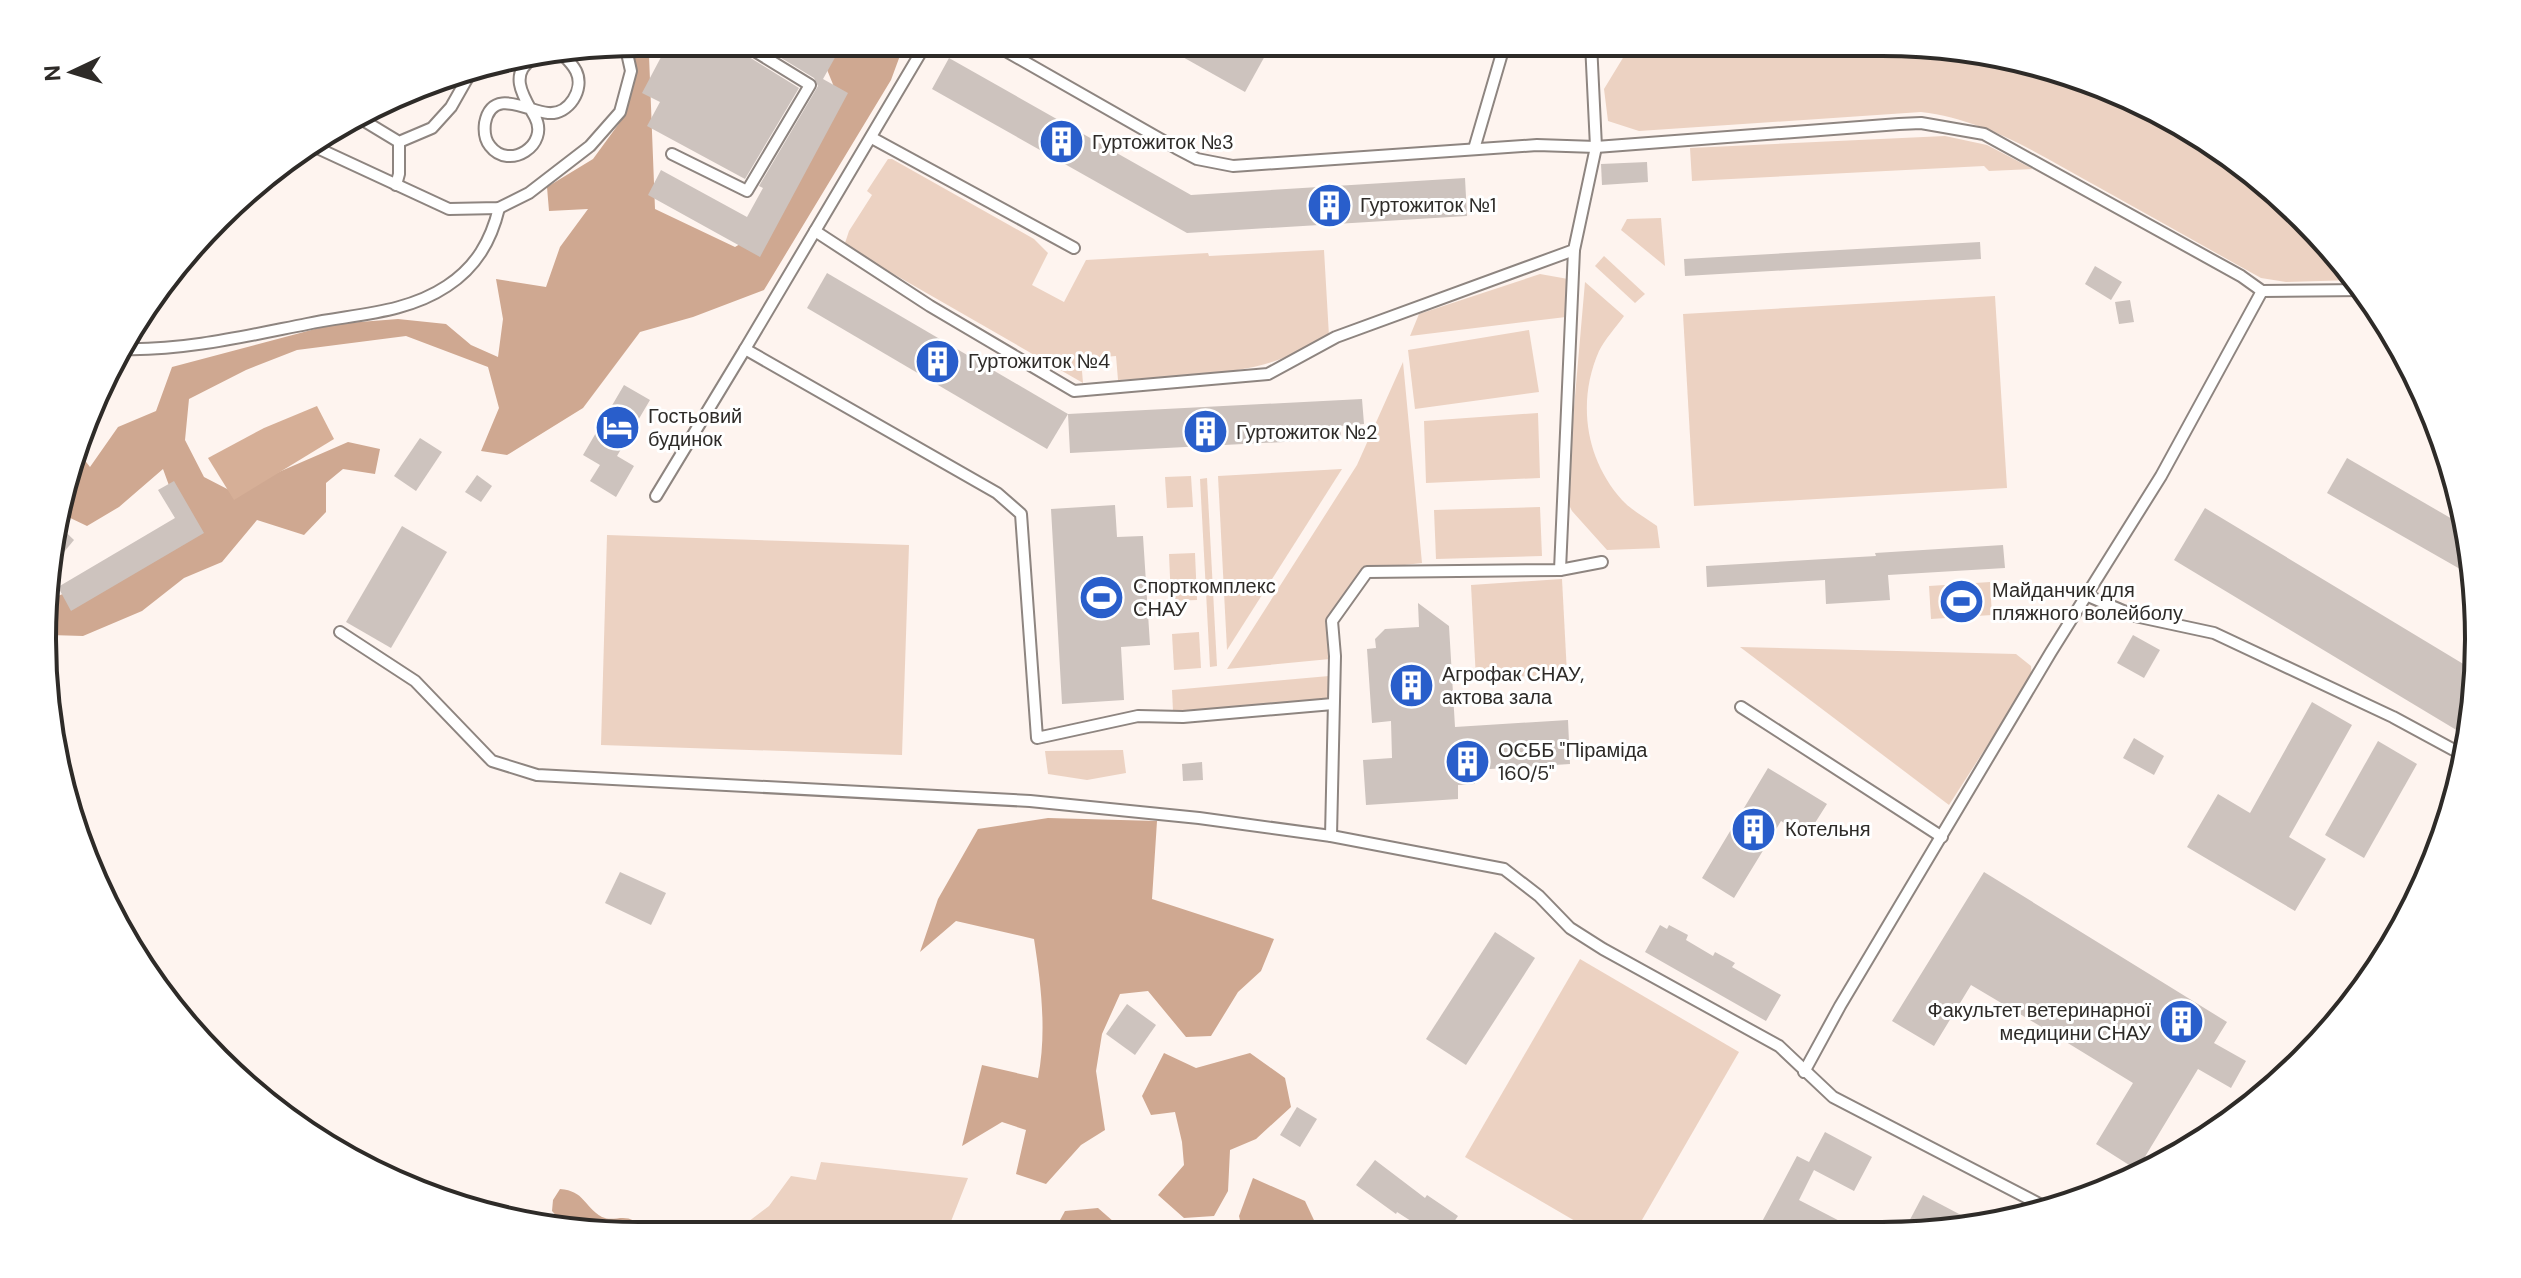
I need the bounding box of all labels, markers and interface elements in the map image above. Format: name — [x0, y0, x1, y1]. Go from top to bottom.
north arrow — [32, 32, 112, 112]
text: N — [38, 64, 68, 82]
building icon: Гуртожиток №3 — [1037, 118, 1085, 166]
place label: Гуртожиток №3 — [1092, 129, 1234, 155]
building icon: Гуртожиток №1 — [1305, 181, 1353, 229]
place label: Гуртожиток №1 — [1360, 192, 1496, 218]
building icon: Гуртожиток №4 — [913, 337, 961, 385]
place label: Гуртожиток №4 — [968, 348, 1110, 374]
hotel icon: Гостьовий будинок — [593, 403, 641, 451]
place label: Гостьовий будинок — [648, 403, 742, 452]
building icon: Гуртожиток №2 — [1181, 408, 1229, 456]
place label: Гуртожиток №2 — [1236, 419, 1377, 445]
place label: Спорткомплекс СНАУ — [1133, 573, 1276, 622]
sports icon: Спорткомплекс СНАУ — [1078, 574, 1126, 622]
sports icon: Майданчик для пляжного волейболу — [1937, 577, 1985, 625]
place label: Майданчик для пляжного волейболу — [1992, 577, 2183, 626]
building icon: Агрофак СНАУ, актова зала — [1387, 661, 1435, 709]
place label: Агрофак СНАУ, актова зала — [1442, 661, 1584, 710]
place label: ОСББ "Піраміда 160/5" — [1498, 737, 1648, 786]
building icon: ОСББ "Піраміда 160/5" — [1443, 738, 1491, 786]
building icon: Котельня — [1730, 805, 1778, 853]
place label: Котельня — [1785, 816, 1871, 842]
place label: Факультет ветеринарної медицини СНАУ — [1928, 997, 2151, 1046]
building icon: Факультет ветеринарної медицини СНАУ — [2158, 997, 2206, 1045]

